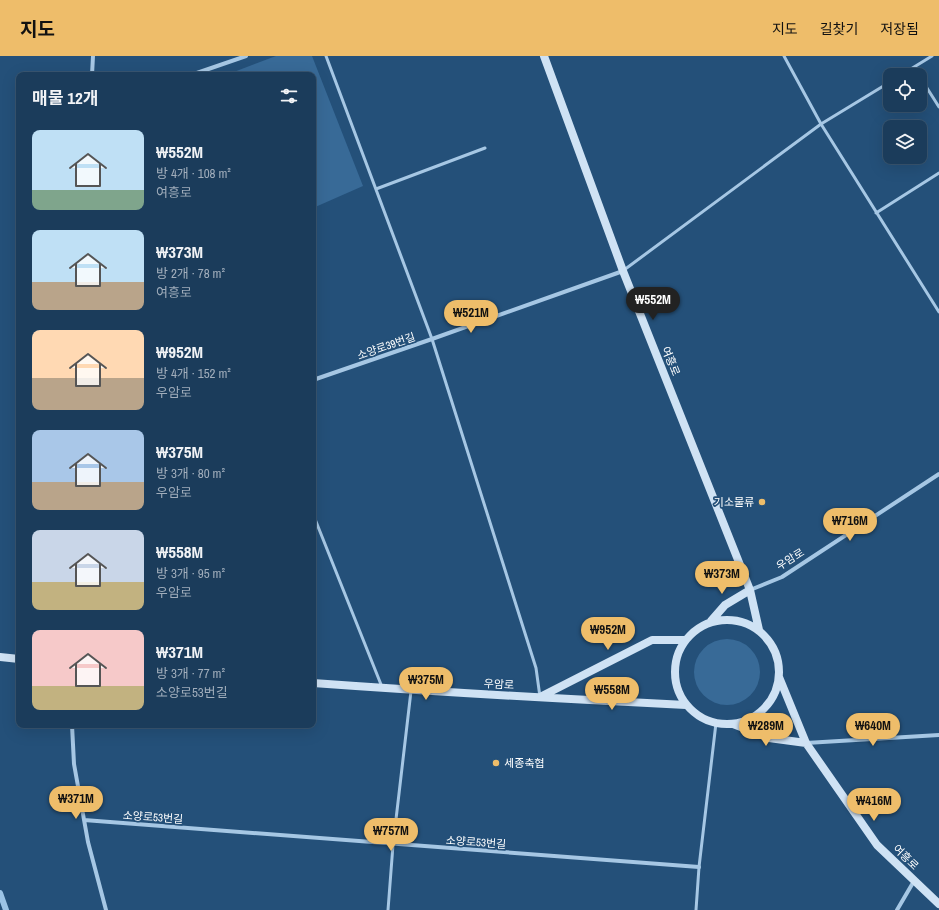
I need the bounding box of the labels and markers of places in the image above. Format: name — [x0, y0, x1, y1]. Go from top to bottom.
pin: ₩552M — [625, 287, 681, 321]
pin: ₩521M — [443, 300, 499, 334]
place label: 기소물류 — [714, 495, 754, 509]
marker: 기소물류 — [757, 497, 767, 507]
pin: ₩716M — [822, 508, 878, 542]
pin: ₩373M — [694, 561, 750, 595]
pin: ₩952M — [580, 617, 636, 651]
pin: ₩375M — [398, 667, 454, 701]
pin: ₩558M — [584, 677, 640, 711]
pin: ₩289M — [738, 713, 794, 747]
pin: ₩640M — [845, 713, 901, 747]
place label: 세종축협 — [504, 756, 544, 770]
marker: 세종축협 — [491, 758, 501, 768]
pin: ₩371M — [48, 786, 104, 820]
pin: ₩416M — [846, 788, 902, 822]
pin: ₩757M — [363, 818, 419, 852]

